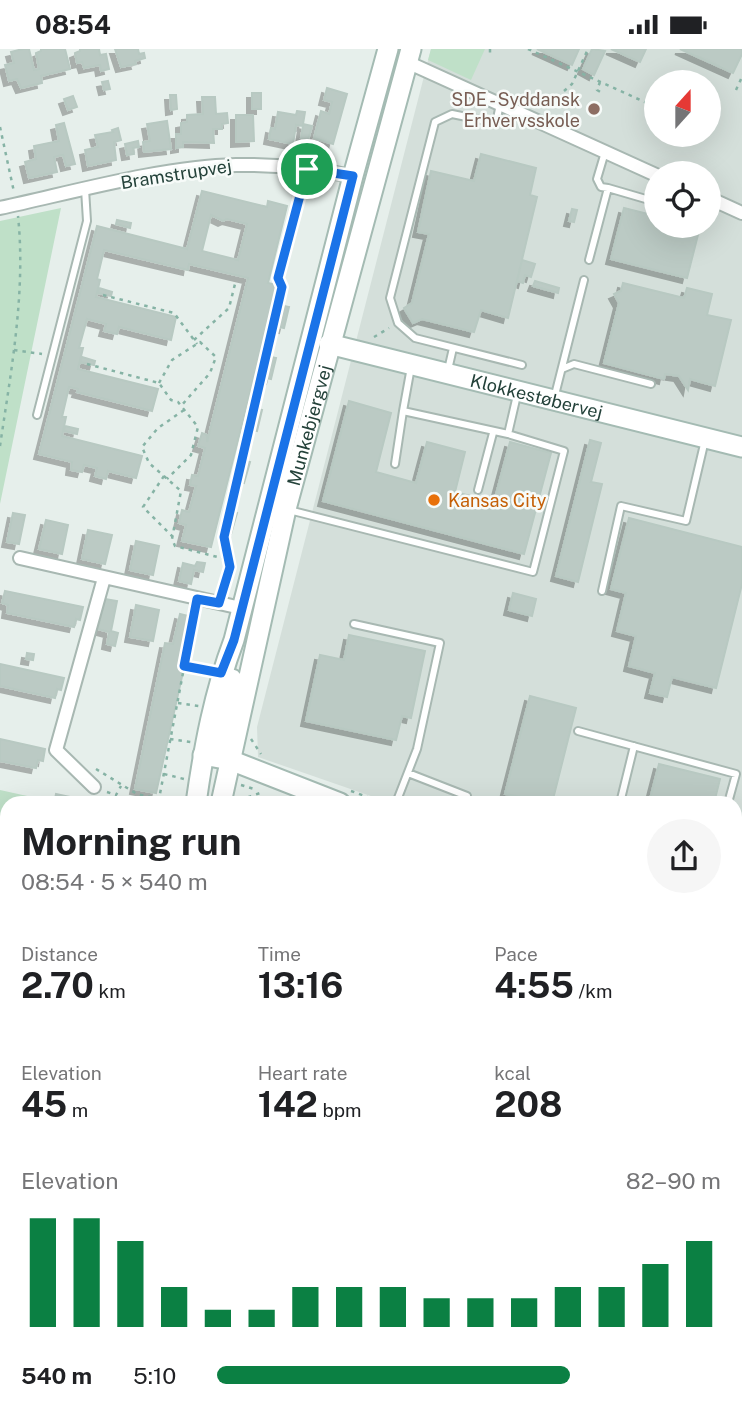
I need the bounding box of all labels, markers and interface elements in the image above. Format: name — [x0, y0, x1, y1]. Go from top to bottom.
text: 08:54 — [35, 9, 111, 40]
north arrow — [644, 70, 721, 147]
map controls — [644, 70, 721, 238]
place label: SDE - Syddansk Erhvervsskole — [451, 89, 580, 131]
marker: SDE - Syddansk Erhvervsskole — [586, 101, 602, 117]
pin — [277, 139, 337, 199]
icon: arrive — [288, 150, 326, 188]
street label: Bramstrupvej — [119, 155, 233, 193]
button: locate — [644, 161, 721, 238]
street label: Munkebjergvej — [282, 362, 335, 488]
street label: Klokkestøbervej — [468, 369, 605, 422]
place label: Kansas City — [448, 490, 547, 511]
marker: Kansas City — [426, 492, 442, 508]
text: Morning run — [21, 819, 242, 864]
button: share — [647, 819, 721, 893]
text: 08:54 · 5 × 540 m — [21, 868, 208, 895]
text: Distance — [21, 943, 98, 965]
text: Time — [258, 943, 301, 965]
text: Pace — [494, 943, 538, 965]
text: 2.70 — [21, 965, 94, 1006]
text: 13:16 — [258, 965, 343, 1006]
text: 4:55 — [494, 965, 574, 1006]
text: km — [94, 980, 126, 1002]
text: /km — [574, 980, 612, 1002]
text: Elevation — [21, 1062, 102, 1084]
text: Heart rate — [258, 1062, 347, 1084]
text: kcal — [494, 1062, 531, 1084]
text: 45 — [21, 1084, 67, 1125]
text: 142 — [258, 1084, 318, 1125]
text: 208 — [494, 1084, 563, 1125]
text: m — [67, 1099, 88, 1121]
text: bpm — [318, 1099, 362, 1121]
text: Elevation — [21, 1167, 119, 1194]
text: 82–90 m — [626, 1167, 721, 1194]
text: 540 m — [21, 1362, 92, 1389]
text: 5:10 — [133, 1362, 176, 1389]

